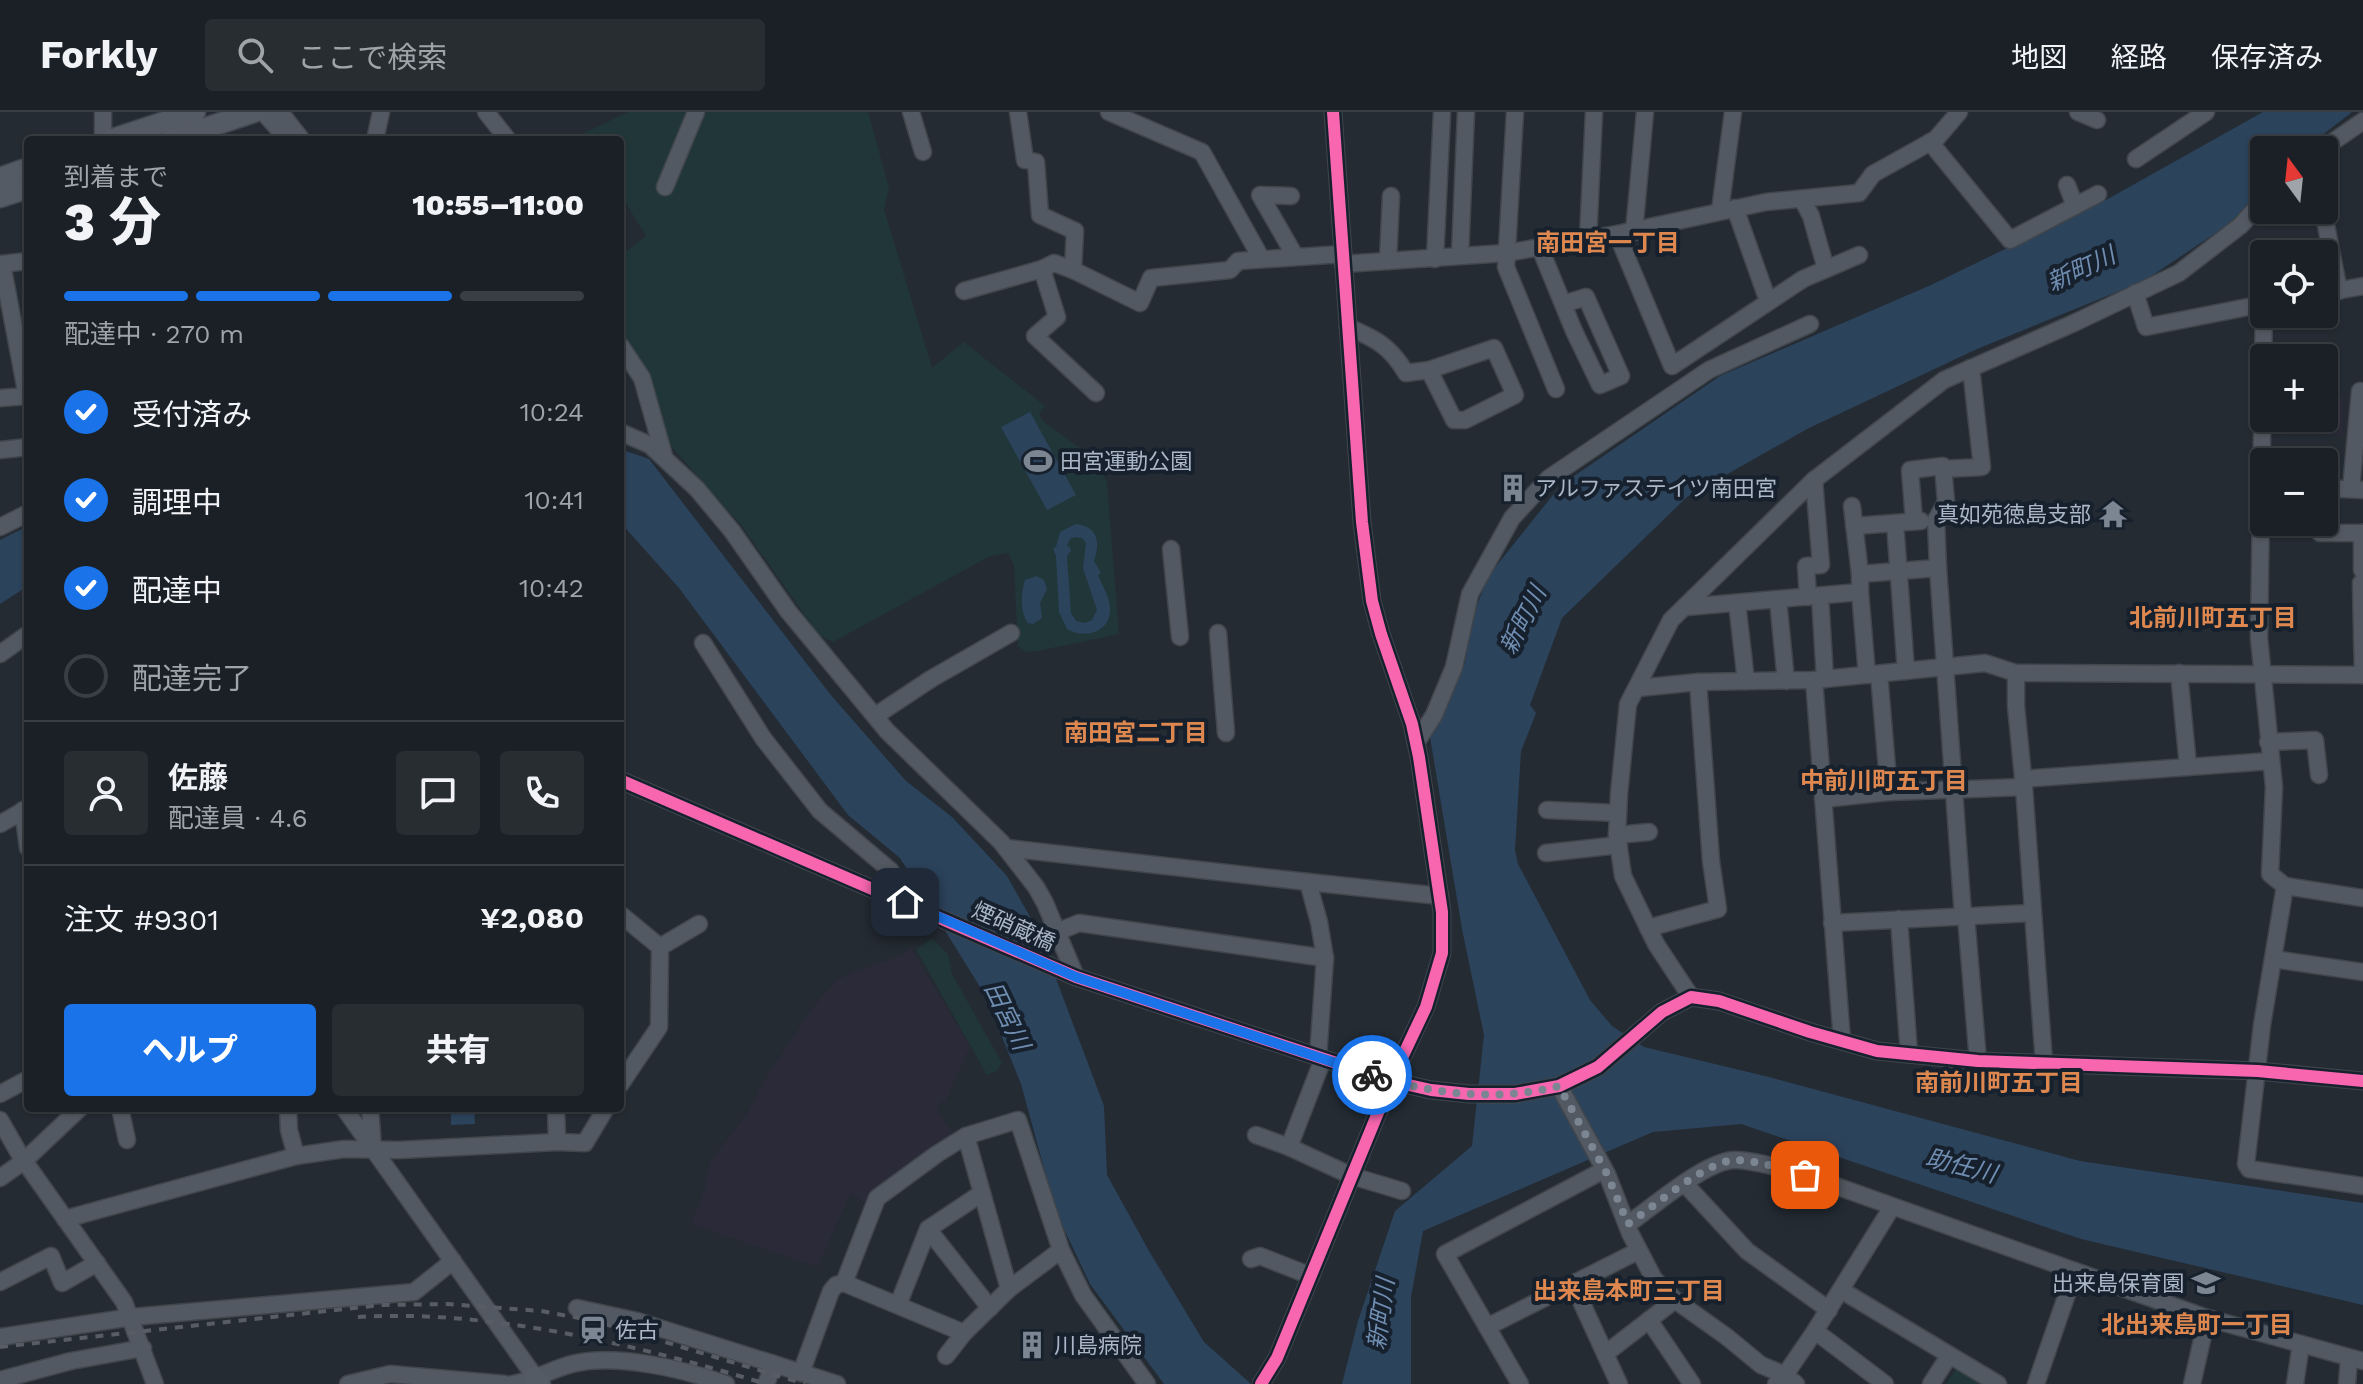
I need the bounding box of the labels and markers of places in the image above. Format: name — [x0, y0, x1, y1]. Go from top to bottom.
sports icon: 田宮運動公園 — [1023, 446, 1053, 476]
place label: 田宮運動公園 — [1060, 449, 1192, 474]
building icon: アルファステイツ南田宮 — [1498, 473, 1528, 503]
place label: アルファステイツ南田宮 — [1535, 476, 1777, 501]
temple icon: 真如苑徳島支部 — [2098, 499, 2128, 529]
place label: 真如苑徳島支部 — [1937, 502, 2091, 527]
pin — [871, 868, 939, 936]
pin — [1771, 1141, 1839, 1209]
school or university icon: 出来島保育園 — [2191, 1268, 2221, 1298]
place label: 出来島保育園 — [2052, 1271, 2184, 1296]
station icon: 佐古 — [578, 1315, 608, 1345]
place label: 佐古 — [615, 1318, 659, 1343]
building icon: 川島病院 — [1017, 1330, 1047, 1360]
place label: 川島病院 — [1054, 1333, 1142, 1358]

